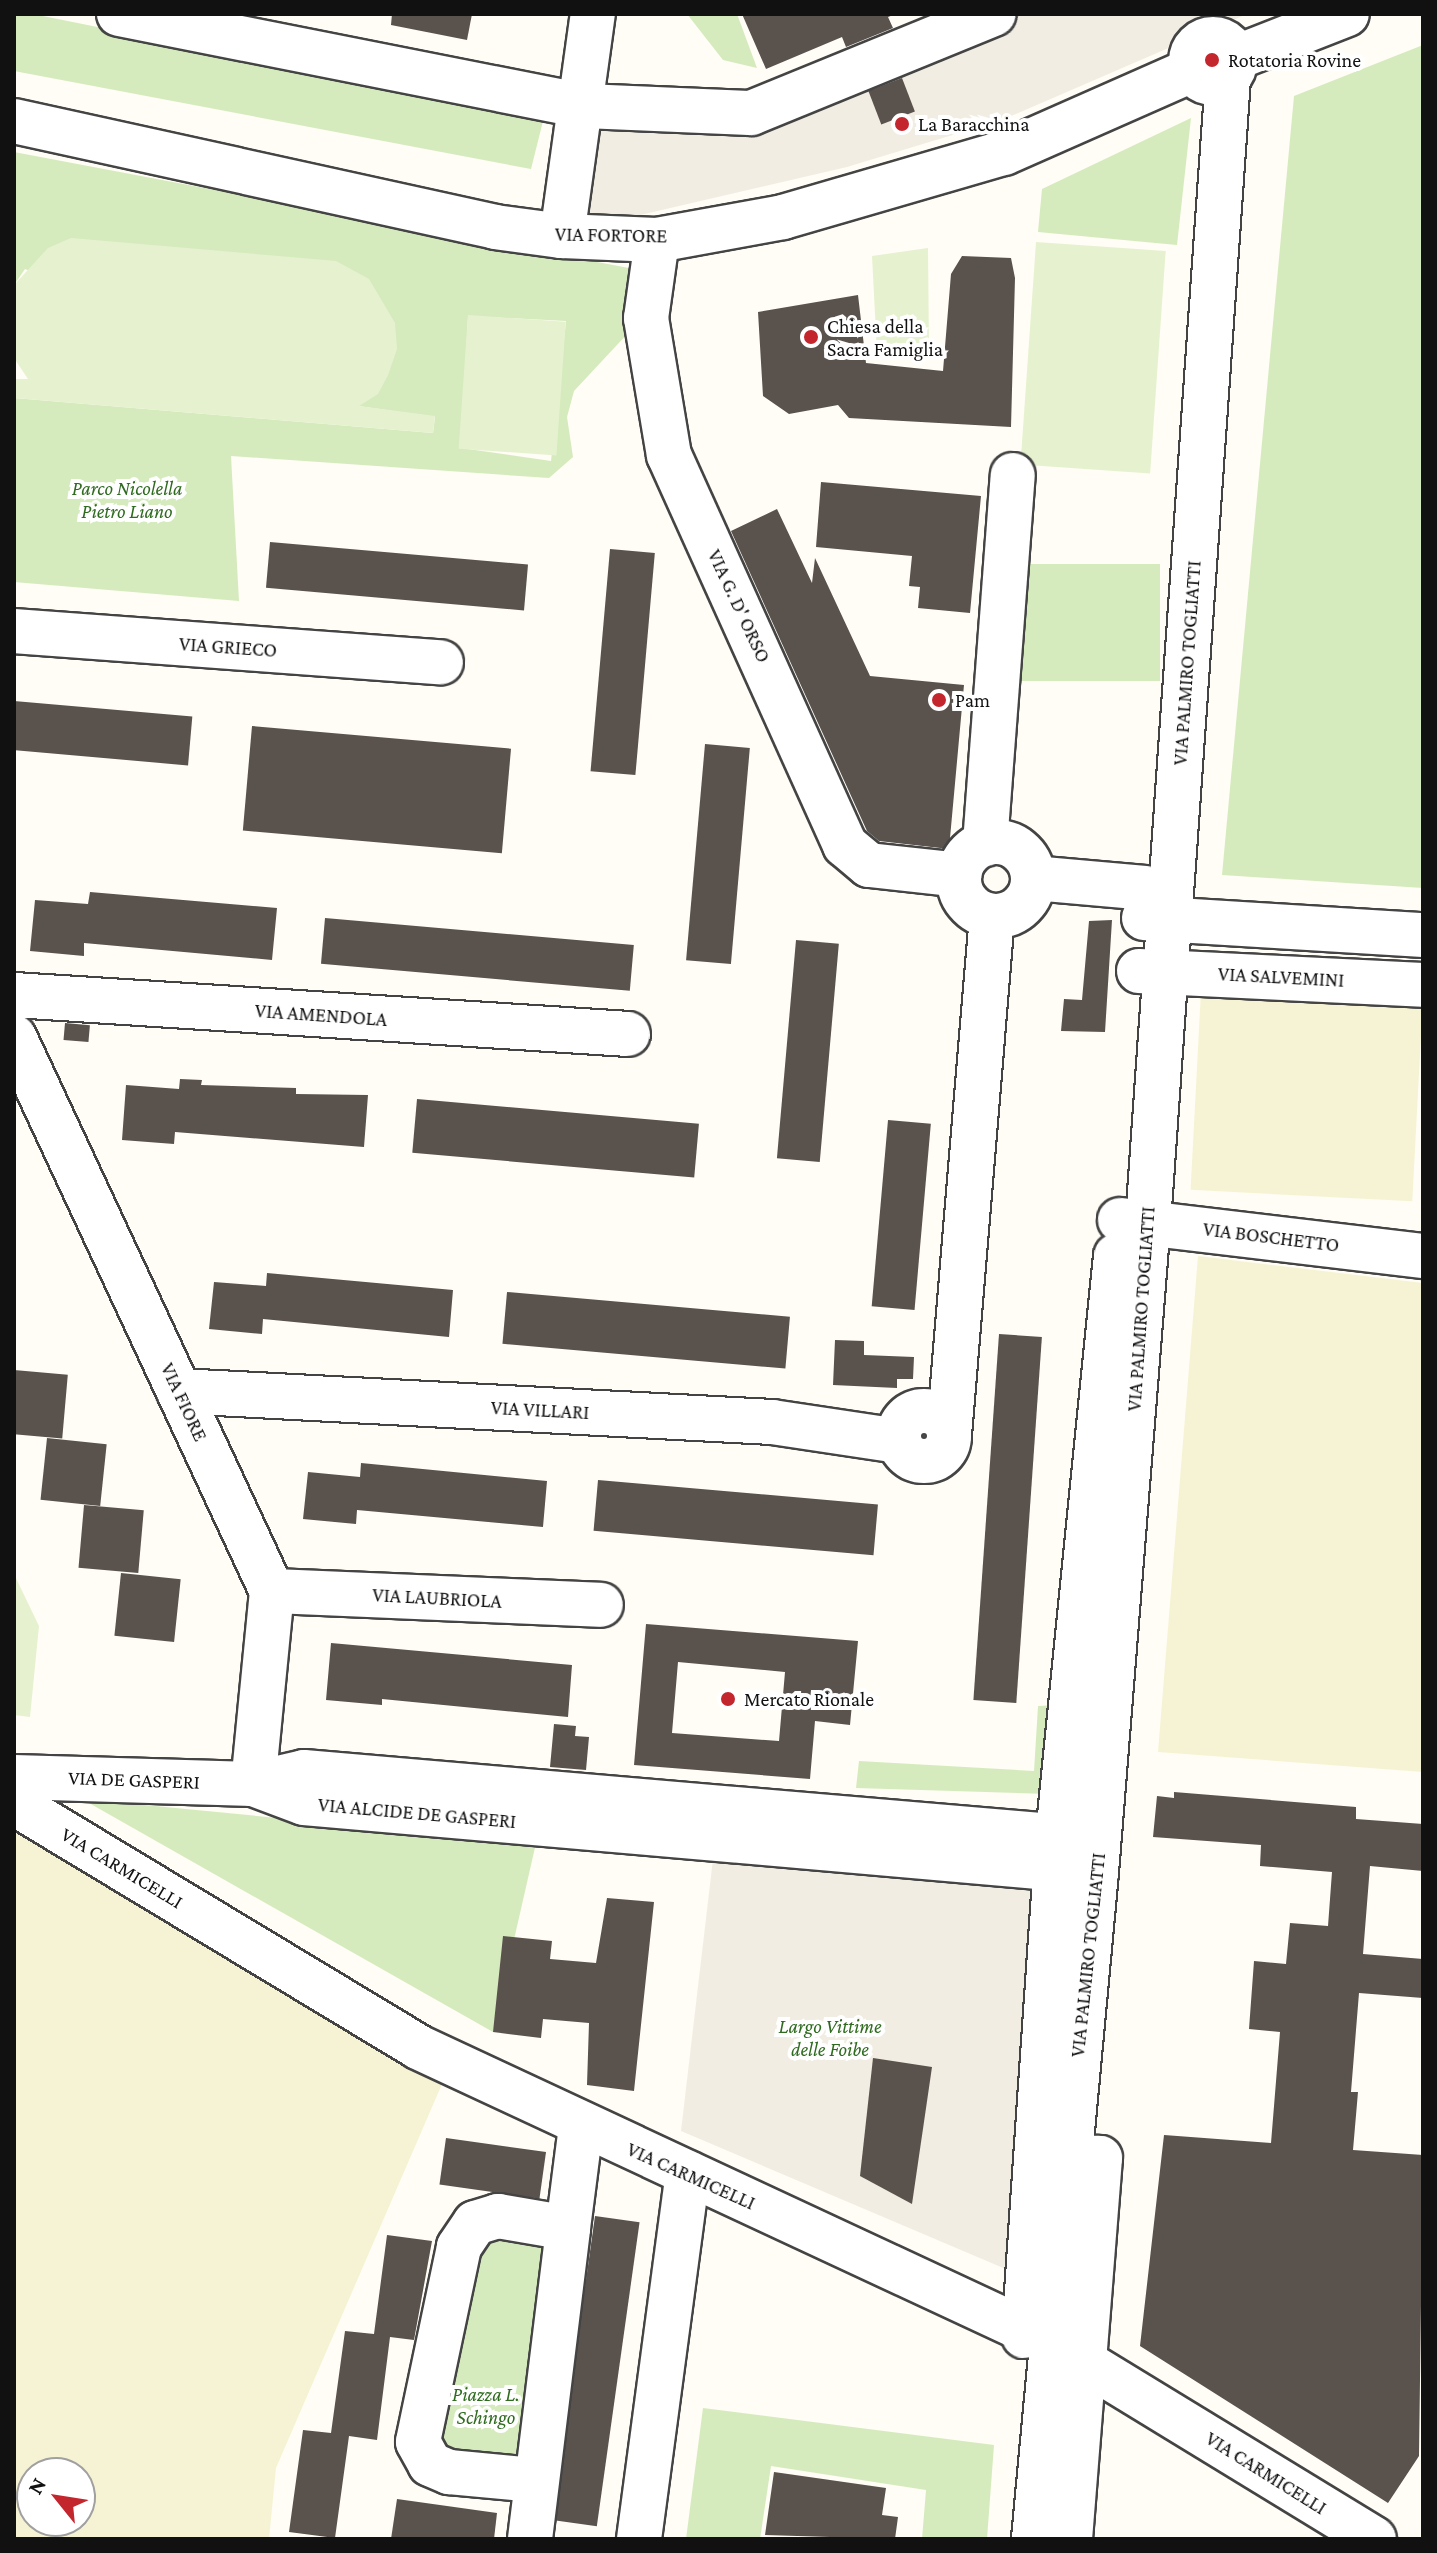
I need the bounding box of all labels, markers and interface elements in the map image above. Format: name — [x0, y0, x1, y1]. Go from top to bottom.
place label: Rotatoria Rovine — [1228, 48, 1361, 72]
marker: Rotatoria Rovine — [1203, 51, 1221, 69]
place label: La Baracchina — [918, 112, 1030, 136]
marker: La Baracchina — [893, 115, 911, 133]
street label: VIA FORTORE — [555, 222, 667, 248]
place label: Chiesa della Sacra Famiglia — [827, 314, 943, 361]
marker: Chiesa della Sacra Famiglia — [802, 328, 820, 346]
park label: Parco Nicolella Pietro Liano — [72, 476, 182, 523]
street label: VIA G. D' ORSO — [702, 546, 776, 666]
street label: VIA PALMIRO TOGLIATTI — [1168, 560, 1206, 766]
street label: VIA GRIECO — [178, 632, 278, 662]
place label: Pam — [955, 688, 990, 712]
marker: Pam — [930, 691, 948, 709]
street label: VIA SALVEMINI — [1217, 962, 1345, 992]
street label: VIA AMENDOLA — [254, 998, 388, 1032]
street label: VIA PALMIRO TOGLIATTI — [1122, 1206, 1160, 1412]
street label: VIA BOSCHETTO — [1202, 1217, 1340, 1257]
street label: VIA FIORE — [155, 1359, 213, 1445]
street label: VIA VILLARI — [490, 1395, 590, 1425]
street label: VIA LAUBRIOLA — [372, 1583, 502, 1613]
place label: Mercato Rionale — [744, 1687, 874, 1711]
marker: Mercato Rionale — [719, 1690, 737, 1708]
street label: VIA DE GASPERI — [68, 1766, 200, 1794]
street label: VIA ALCIDE DE GASPERI — [317, 1792, 517, 1834]
street label: VIA CARMICELLI — [57, 1822, 187, 1914]
street label: VIA PALMIRO TOGLIATTI — [1065, 1852, 1111, 2058]
park label: Largo Vittime delle Foibe — [778, 2015, 882, 2062]
street label: VIA CARMICELLI — [623, 2137, 759, 2215]
park label: Piazza L. Schingo — [452, 2383, 520, 2430]
street label: VIA CARMICELLI — [1201, 2426, 1331, 2520]
north arrow — [16, 2457, 96, 2537]
text: N — [22, 2473, 51, 2498]

